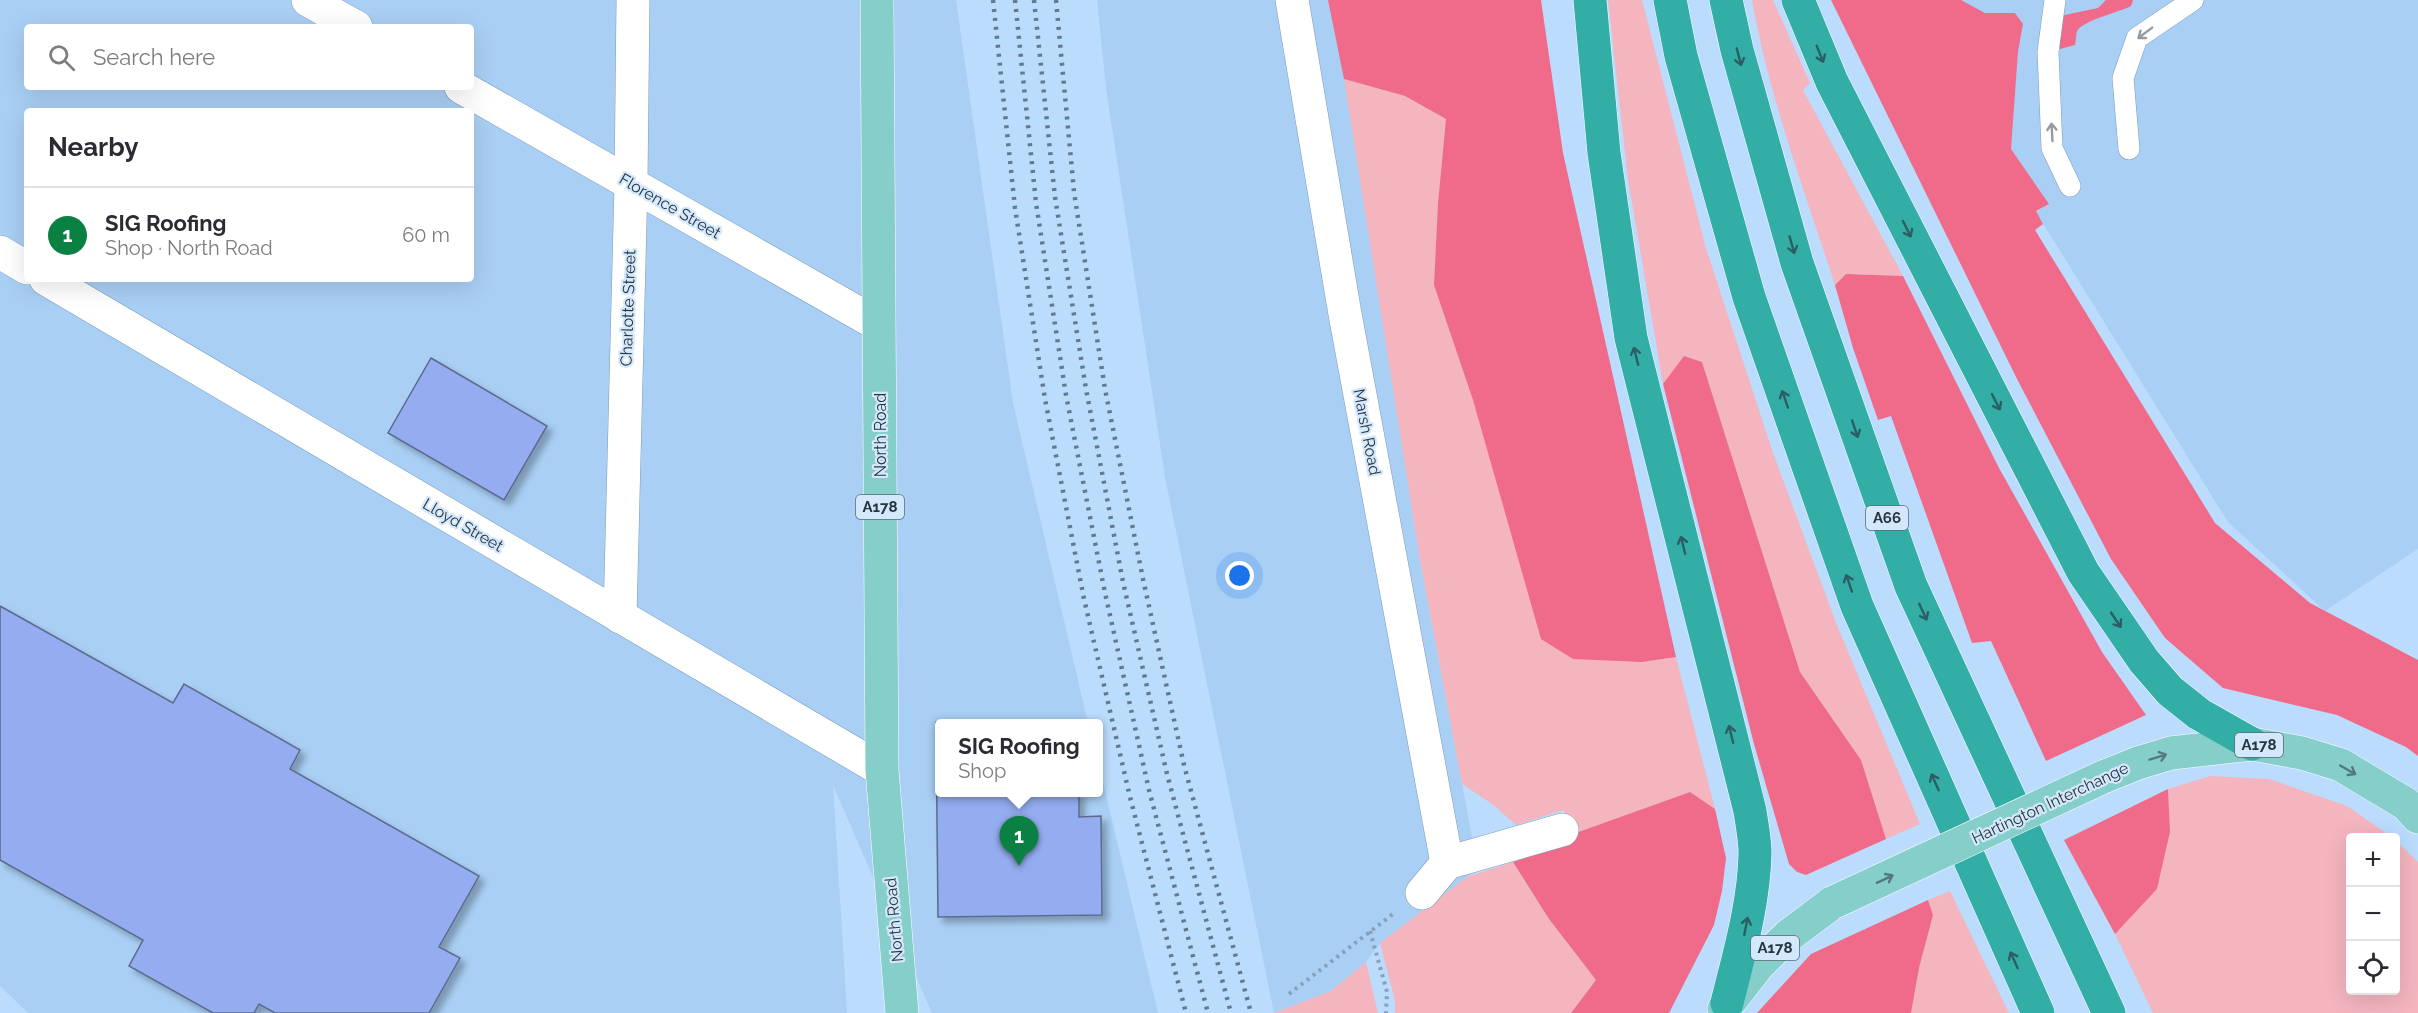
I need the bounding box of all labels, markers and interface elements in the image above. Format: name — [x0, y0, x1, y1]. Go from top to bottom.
search box — [24, 24, 474, 90]
one-way arrow — [2137, 27, 2153, 40]
icon: search — [45, 41, 78, 74]
text: Search here — [93, 44, 215, 70]
one-way arrow — [1815, 44, 1826, 63]
one-way arrow — [1734, 47, 1745, 66]
one-way arrow — [2046, 122, 2057, 142]
text: Nearby — [48, 132, 138, 162]
street label: Florence Street — [616, 169, 725, 243]
text: SIG Roofing — [105, 210, 227, 236]
one-way arrow — [1902, 219, 1913, 237]
text: 1 — [63, 223, 72, 247]
text: 60 m — [402, 223, 450, 247]
one-way arrow — [1787, 235, 1798, 254]
text: Shop · North Road — [105, 236, 273, 260]
street label: Charlotte Street — [616, 249, 640, 367]
one-way arrow — [1629, 347, 1641, 366]
street label: Marsh Road — [1349, 387, 1385, 477]
one-way arrow — [1779, 390, 1790, 409]
street label: North Road — [871, 393, 890, 477]
one-way arrow — [1990, 393, 2002, 410]
one-way arrow — [1851, 419, 1862, 438]
street label: Lloyd Street — [419, 494, 507, 556]
road number: A178 — [856, 495, 904, 519]
road number: A66 — [1866, 506, 1908, 530]
one-way arrow — [1677, 536, 1689, 555]
your location — [1225, 561, 1254, 590]
one-way arrow — [1843, 574, 1854, 593]
one-way arrow — [1918, 603, 1929, 621]
one-way arrow — [2110, 611, 2122, 628]
popup — [935, 719, 1103, 797]
one-way arrow — [1725, 725, 1736, 744]
text: SIG Roofing — [958, 733, 1080, 759]
road number: A178 — [2235, 733, 2283, 757]
one-way arrow — [2148, 751, 2167, 762]
street label: Hartington Interchange — [1969, 758, 2131, 848]
text: Shop — [958, 759, 1006, 783]
one-way arrow — [2339, 764, 2356, 776]
one-way arrow — [1929, 773, 1940, 791]
pin: 1 — [1000, 816, 1038, 866]
map controls — [2346, 833, 2400, 995]
button: + — [2346, 833, 2400, 887]
one-way arrow — [1876, 872, 1894, 884]
street label: North Road — [881, 877, 907, 963]
button: − — [2346, 887, 2400, 941]
one-way arrow — [1741, 917, 1752, 936]
road number: A178 — [1751, 936, 1799, 960]
button: locate — [2346, 941, 2400, 995]
one-way arrow — [2007, 951, 2018, 969]

